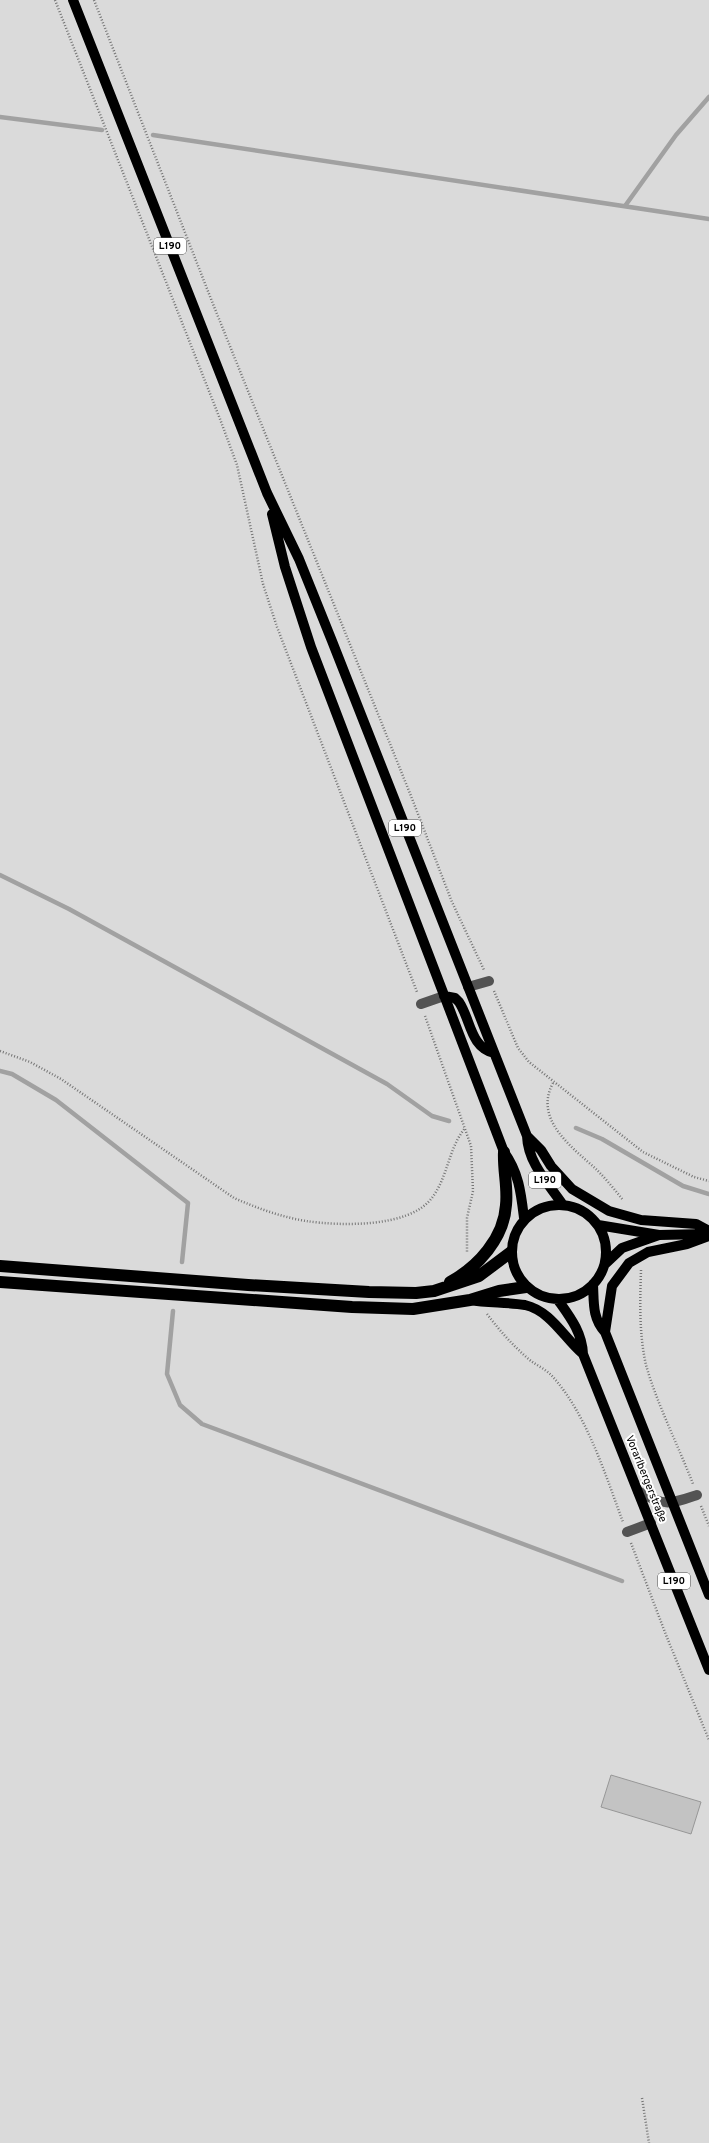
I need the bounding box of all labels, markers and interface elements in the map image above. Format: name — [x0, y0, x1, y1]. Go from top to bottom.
road number: L190 — [154, 238, 186, 254]
road number: L190 — [389, 820, 421, 836]
road number: L190 — [529, 1172, 561, 1188]
street label: Vorarlbergerstraße — [622, 1433, 670, 1525]
road number: L190 — [658, 1573, 690, 1589]

